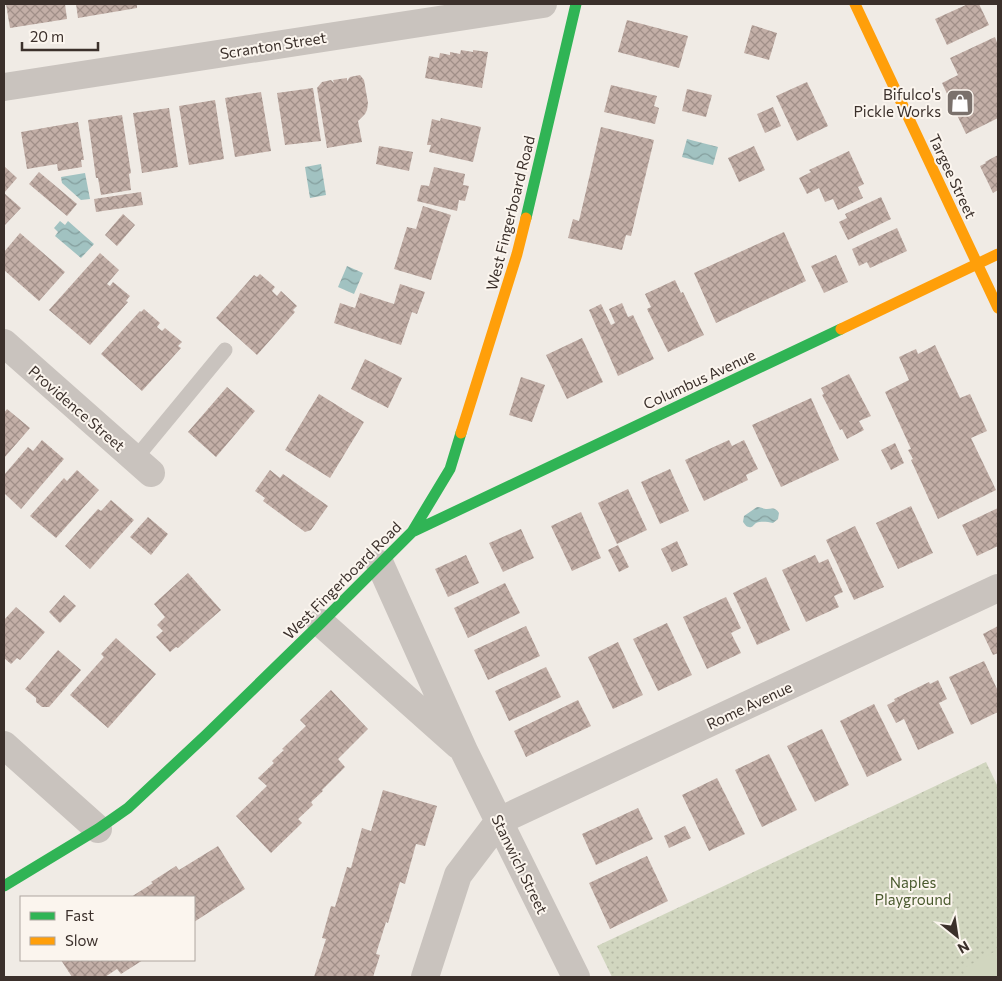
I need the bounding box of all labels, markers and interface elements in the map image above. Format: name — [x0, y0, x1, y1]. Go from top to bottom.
scale bar — [22, 20, 99, 52]
text: 20 m — [30, 27, 64, 45]
street label: Scranton Street — [219, 28, 327, 62]
place label: Bifulco's Pickle Works — [853, 85, 941, 120]
shop icon: Bifulco's Pickle Works — [945, 88, 975, 118]
street label: Targee Street — [926, 131, 980, 221]
street label: West Fingerboard Road — [482, 134, 538, 292]
street label: Columbus Avenue — [640, 345, 758, 413]
street label: Providence Street — [25, 361, 129, 455]
street label: West Fingerboard Road — [279, 517, 405, 643]
street label: Rome Avenue — [703, 677, 795, 733]
street label: Stanwich Street — [488, 811, 552, 917]
park label: Naples Playground — [875, 873, 951, 908]
legend — [20, 896, 195, 961]
text: Fast — [65, 906, 94, 924]
north arrow — [932, 911, 982, 961]
text: Slow — [65, 931, 98, 949]
text: N — [955, 938, 973, 958]

